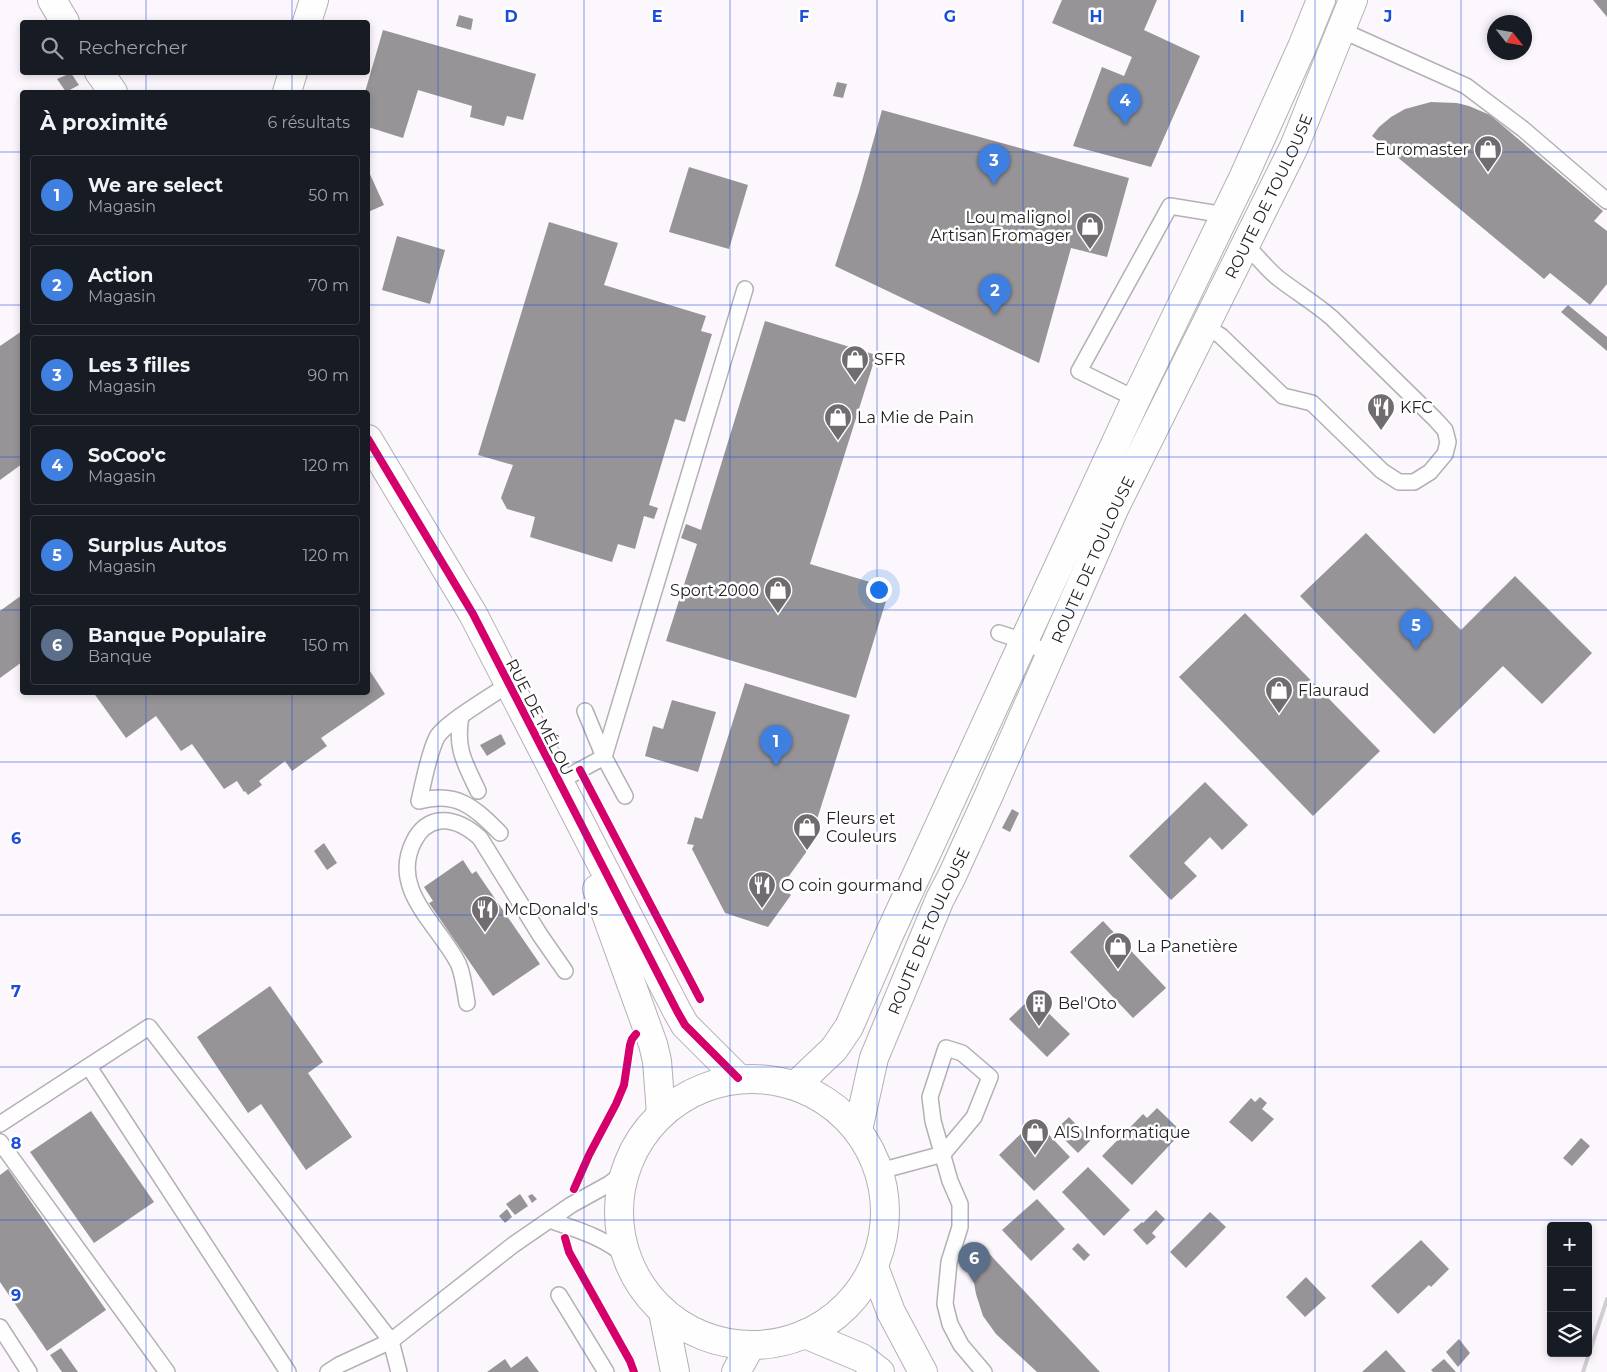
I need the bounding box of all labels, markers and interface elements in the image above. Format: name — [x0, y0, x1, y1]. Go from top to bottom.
text: D — [504, 7, 518, 26]
text: E — [652, 7, 662, 26]
text: F — [799, 7, 809, 26]
text: G — [944, 7, 956, 26]
text: H — [1090, 7, 1102, 26]
text: I — [1239, 7, 1245, 26]
text: J — [1383, 7, 1392, 26]
north arrow — [1487, 15, 1532, 60]
search box — [20, 20, 370, 75]
icon: search — [38, 34, 66, 62]
text: Rechercher — [78, 36, 188, 59]
pin: 4 — [1109, 84, 1141, 125]
text: À proximité — [40, 110, 168, 135]
street label: ROUTE DE TOULOUSE — [1221, 111, 1316, 282]
text: 6 résultats — [268, 113, 350, 132]
shop icon: Euromaster — [1473, 134, 1503, 173]
place label: Euromaster — [1375, 140, 1469, 159]
pin: 3 — [978, 144, 1010, 185]
text: We are select — [88, 174, 223, 197]
text: 1 — [54, 186, 60, 205]
text: 50 m — [308, 186, 349, 205]
text: Magasin — [88, 197, 156, 216]
place label: Lou malignol Artisan Fromager — [930, 208, 1071, 245]
shop icon: Lou malignol Artisan Fromager — [1075, 211, 1105, 250]
text: Action — [88, 264, 153, 287]
pin: 2 — [979, 274, 1011, 315]
text: 2 — [52, 276, 62, 295]
text: 70 m — [308, 276, 349, 295]
text: Magasin — [88, 287, 156, 306]
shop icon: SFR — [840, 344, 870, 383]
place label: SFR — [874, 350, 906, 369]
text: Les 3 filles — [88, 354, 190, 377]
text: 3 — [52, 366, 62, 385]
text: 90 m — [307, 366, 349, 385]
text: Magasin — [88, 377, 156, 396]
restaurant icon: KFC — [1366, 392, 1396, 431]
place label: KFC — [1400, 398, 1433, 417]
shop icon: La Mie de Pain — [823, 402, 853, 441]
place label: La Mie de Pain — [857, 408, 974, 427]
text: SoCoo'c — [88, 444, 166, 467]
text: 4 — [51, 456, 63, 475]
text: 120 m — [302, 456, 349, 475]
text: Magasin — [88, 467, 156, 486]
street label: ROUTE DE TOULOUSE — [1048, 473, 1139, 646]
text: Surplus Autos — [88, 534, 227, 557]
text: 5 — [52, 546, 62, 565]
text: 120 m — [302, 546, 349, 565]
text: Magasin — [88, 557, 156, 576]
shop icon: Sport 2000 — [763, 575, 793, 614]
your location — [866, 577, 892, 603]
place label: Sport 2000 — [670, 581, 759, 600]
pin: 5 — [1400, 609, 1432, 650]
text: Banque Populaire — [88, 624, 266, 647]
text: 6 — [52, 636, 62, 655]
text: 150 m — [302, 636, 349, 655]
text: Banque — [88, 647, 152, 666]
street label: RUE DE MÉLOU — [502, 656, 577, 779]
shop icon: Flauraud — [1264, 675, 1294, 714]
place label: Flauraud — [1298, 681, 1369, 700]
pin: 1 — [760, 725, 792, 766]
place label: Fleurs et Couleurs — [826, 809, 897, 846]
shop icon: Fleurs et Couleurs — [792, 812, 822, 851]
text: 6 — [11, 829, 21, 848]
street label: ROUTE DE TOULOUSE — [884, 844, 974, 1018]
restaurant icon: O coin gourmand — [747, 870, 777, 909]
place label: O coin gourmand — [781, 876, 923, 895]
restaurant icon: McDonald's — [470, 894, 500, 933]
place label: McDonald's — [504, 900, 598, 919]
shop icon: La Panetière — [1103, 931, 1133, 970]
place label: La Panetière — [1137, 937, 1238, 956]
text: 7 — [11, 982, 21, 1001]
building icon: Bel'Oto — [1024, 988, 1054, 1027]
place label: Bel'Oto — [1058, 994, 1117, 1013]
shop icon: AIS Informatique — [1020, 1117, 1050, 1156]
place label: AIS Informatique — [1054, 1123, 1190, 1142]
text: 8 — [11, 1134, 21, 1153]
map controls — [1547, 1222, 1592, 1357]
button: + — [1547, 1222, 1592, 1267]
pin: 6 — [958, 1242, 990, 1283]
button: − — [1547, 1267, 1592, 1312]
text: 9 — [11, 1286, 21, 1305]
button: layers — [1547, 1312, 1592, 1357]

